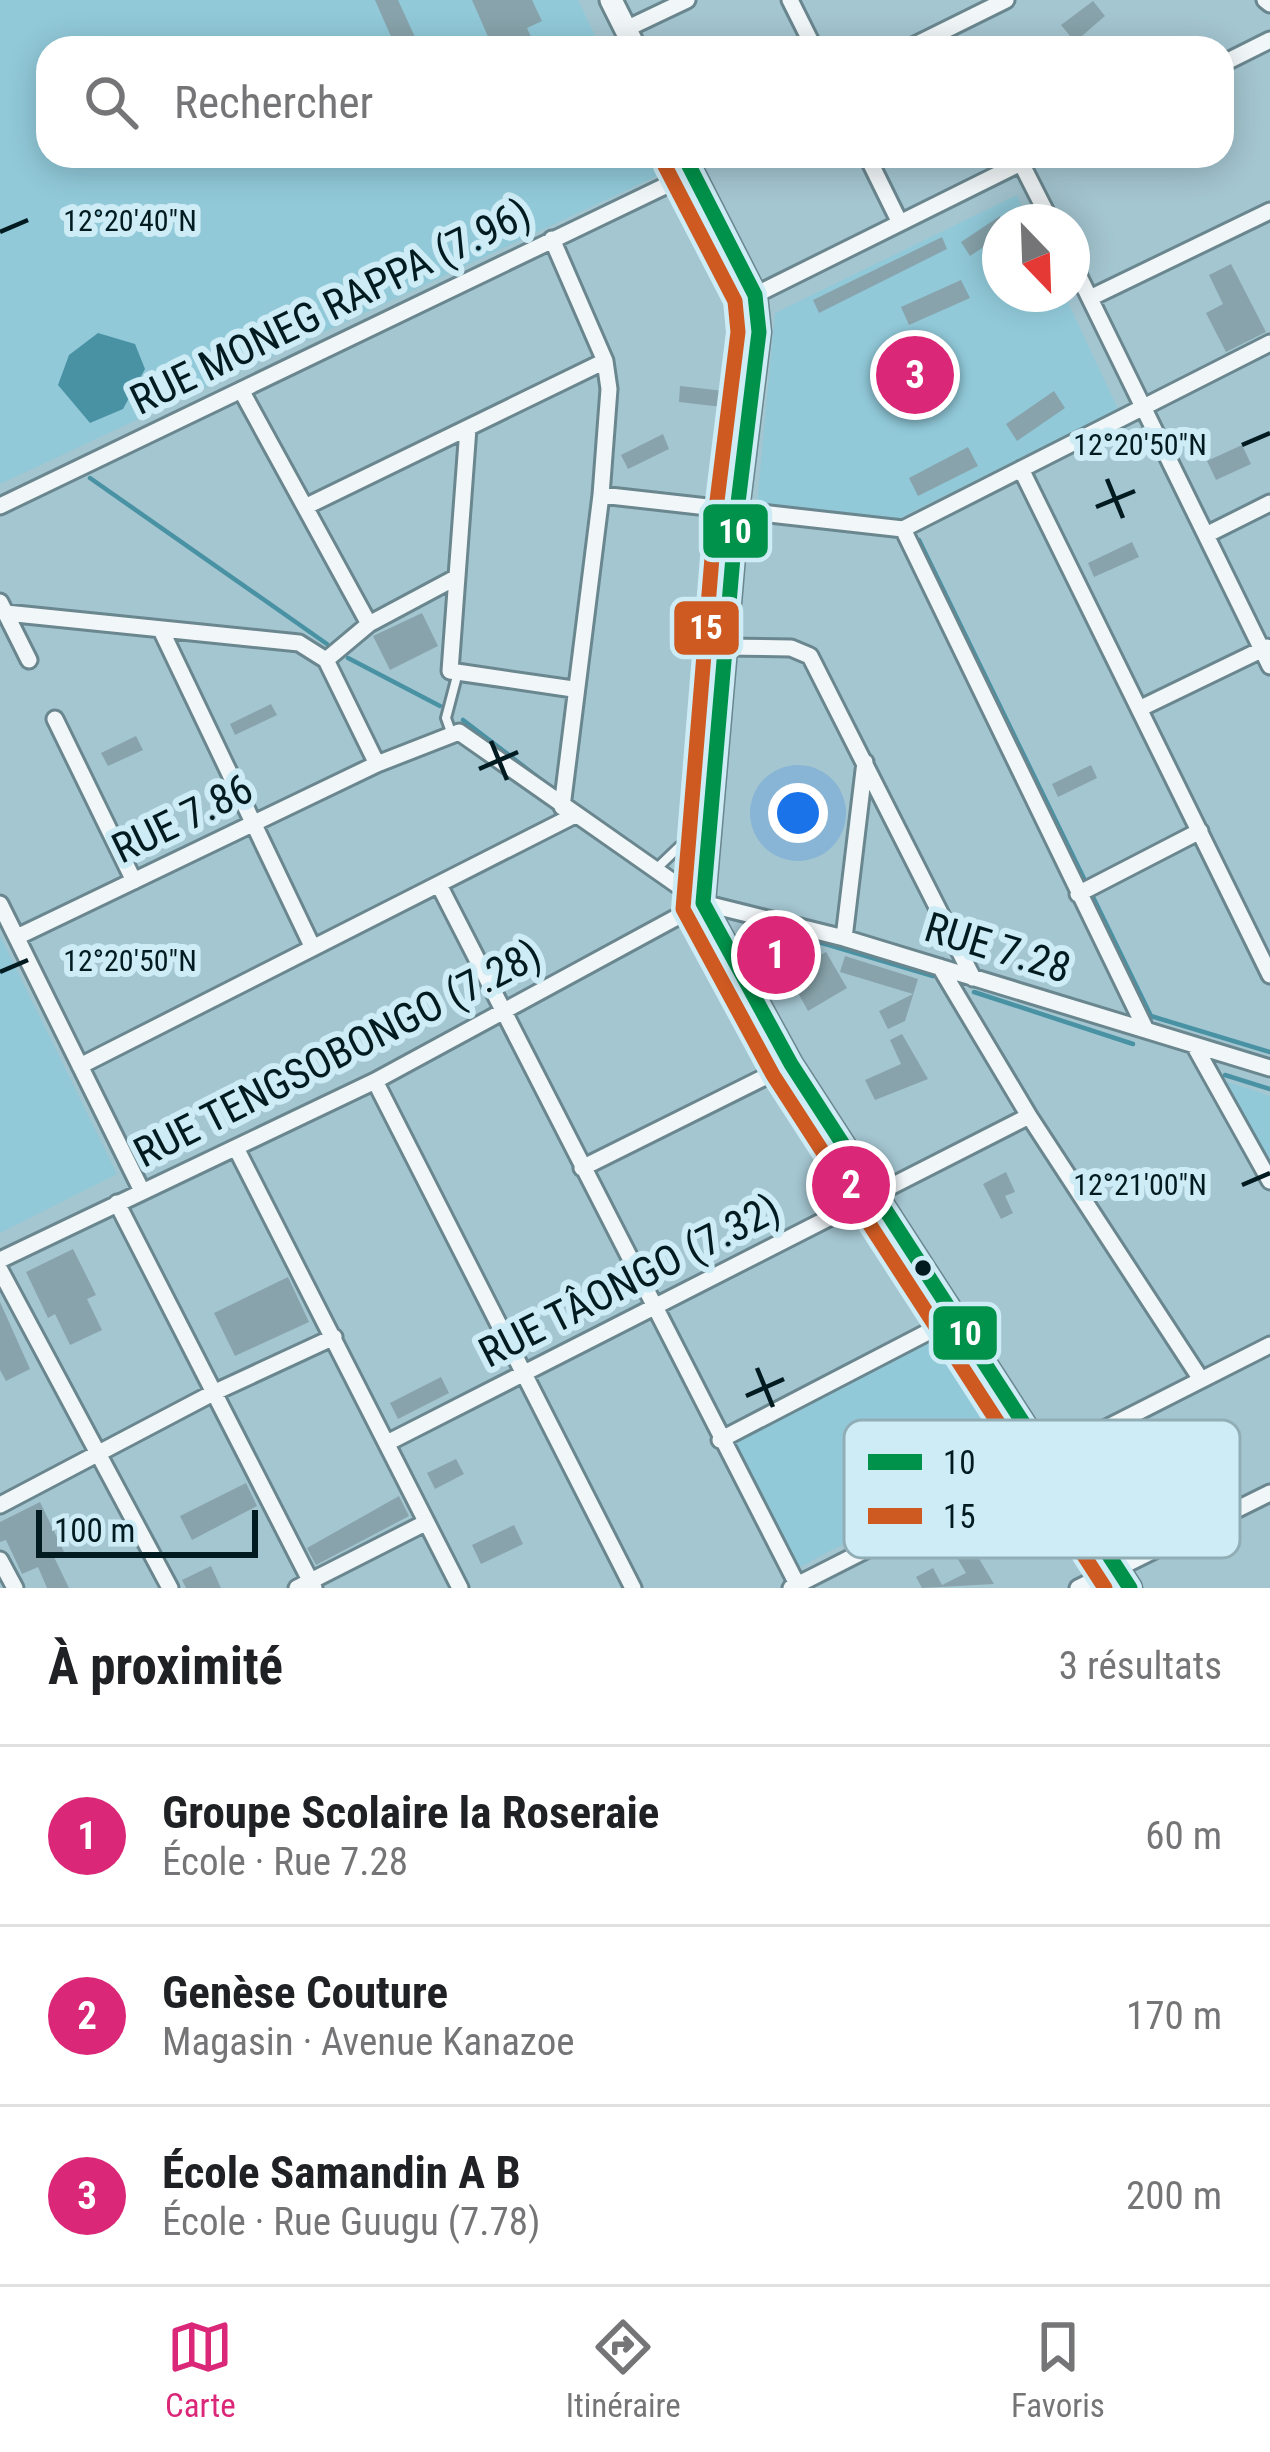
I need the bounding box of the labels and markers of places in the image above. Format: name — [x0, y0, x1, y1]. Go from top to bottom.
pin: 3 — [876, 330, 954, 420]
pin: 1 — [737, 910, 815, 1000]
pin: 2 — [812, 1140, 890, 1230]
unlabelled marker — [912, 1257, 934, 1279]

